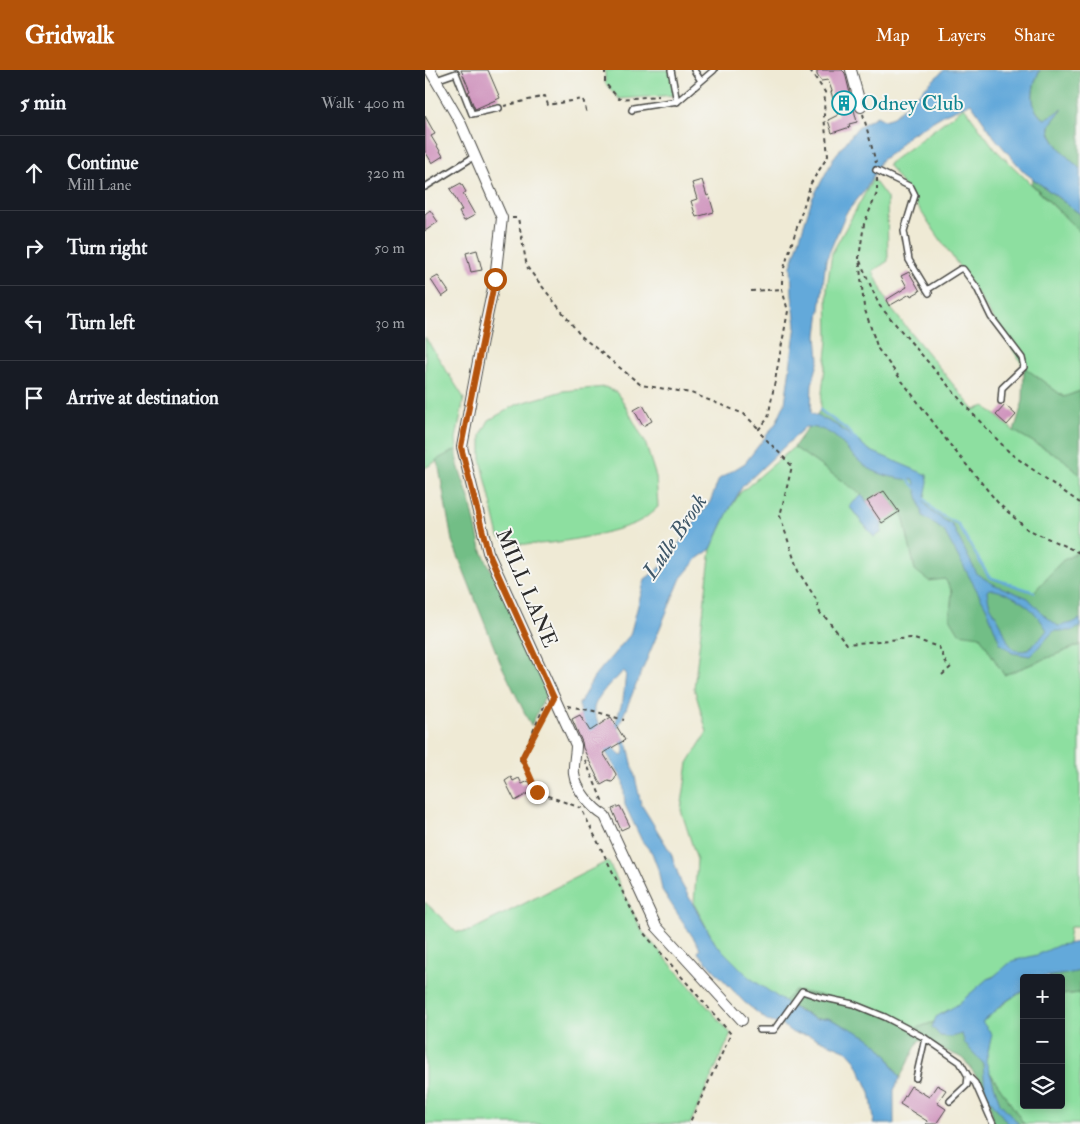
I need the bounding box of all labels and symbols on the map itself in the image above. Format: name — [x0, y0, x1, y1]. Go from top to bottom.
building icon: Odney Club — [831, 90, 857, 116]
place label: Odney Club — [861, 90, 963, 117]
route start — [484, 268, 507, 291]
water label: Lulle Brook — [636, 489, 713, 585]
street label: MILL LANE — [489, 525, 564, 652]
route end — [526, 781, 549, 804]

